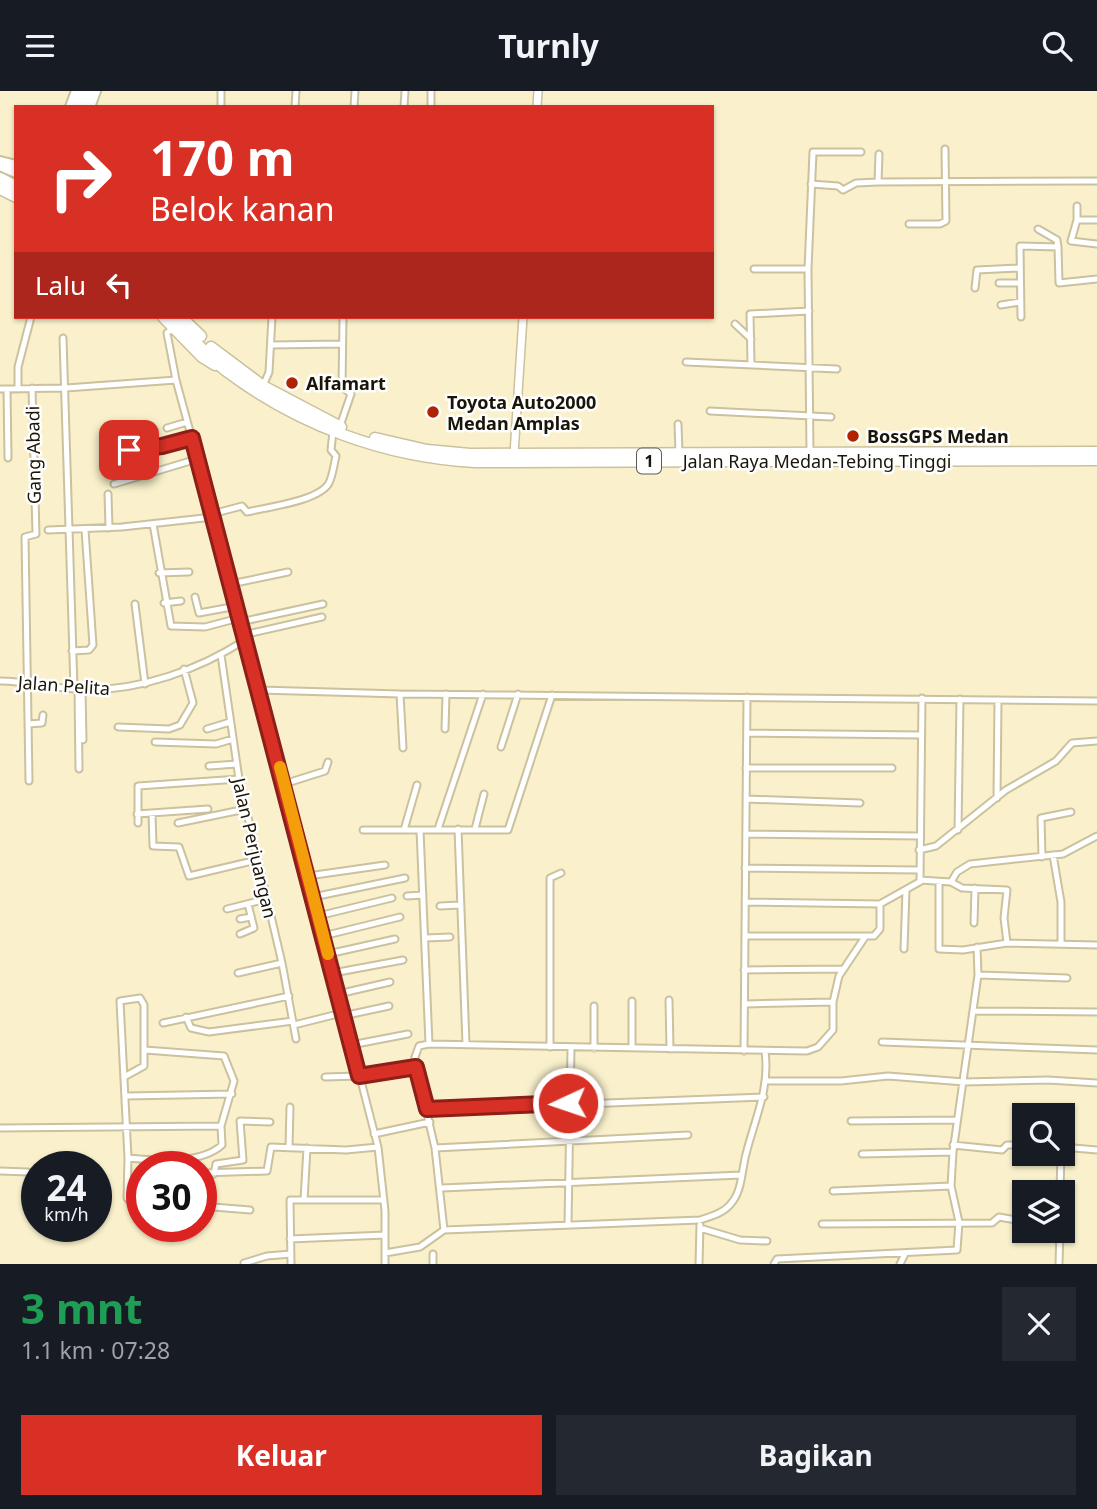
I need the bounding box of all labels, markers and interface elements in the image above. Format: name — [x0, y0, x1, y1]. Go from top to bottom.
text: Turnly — [498, 24, 599, 67]
icon: menu — [21, 27, 59, 65]
icon: search — [1038, 27, 1076, 65]
text: 170 m — [150, 124, 295, 190]
icon: right — [35, 133, 126, 224]
text: Belok kanan — [150, 187, 334, 230]
icon: left — [100, 266, 138, 304]
text: Lalu — [35, 267, 86, 303]
place label: Alfamart — [306, 371, 386, 395]
marker: Alfamart — [284, 375, 300, 391]
place label: Toyota Auto2000 Medan Amplas — [447, 390, 596, 435]
marker: Toyota Auto2000 Medan Amplas — [425, 404, 441, 420]
street label: Gang Abadi — [20, 406, 46, 504]
pin — [99, 420, 159, 480]
place label: BossGPS Medan — [867, 424, 1009, 448]
marker: BossGPS Medan — [845, 428, 861, 444]
icon: arrive — [110, 431, 148, 469]
road number: 1 — [637, 449, 661, 473]
street label: Jalan Raya Medan-Tebing Tinggi — [681, 449, 951, 473]
street label: Jalan Pelita — [15, 670, 111, 700]
street label: Jalan Perjuangan — [227, 774, 283, 921]
position arrow — [531, 1066, 605, 1140]
map controls — [1012, 1103, 1075, 1243]
button: search — [1012, 1103, 1075, 1166]
speed limit sign: 30 — [126, 1151, 217, 1242]
text: 24 — [46, 1164, 87, 1211]
button: layers — [1012, 1180, 1075, 1243]
text: km/h — [44, 1202, 89, 1226]
text: 3 mnt — [21, 1279, 142, 1336]
button: close — [1002, 1287, 1076, 1361]
text: 1.1 km · 07:28 — [21, 1334, 170, 1366]
button: Keluar — [21, 1415, 542, 1495]
button: Bagikan — [556, 1415, 1076, 1495]

